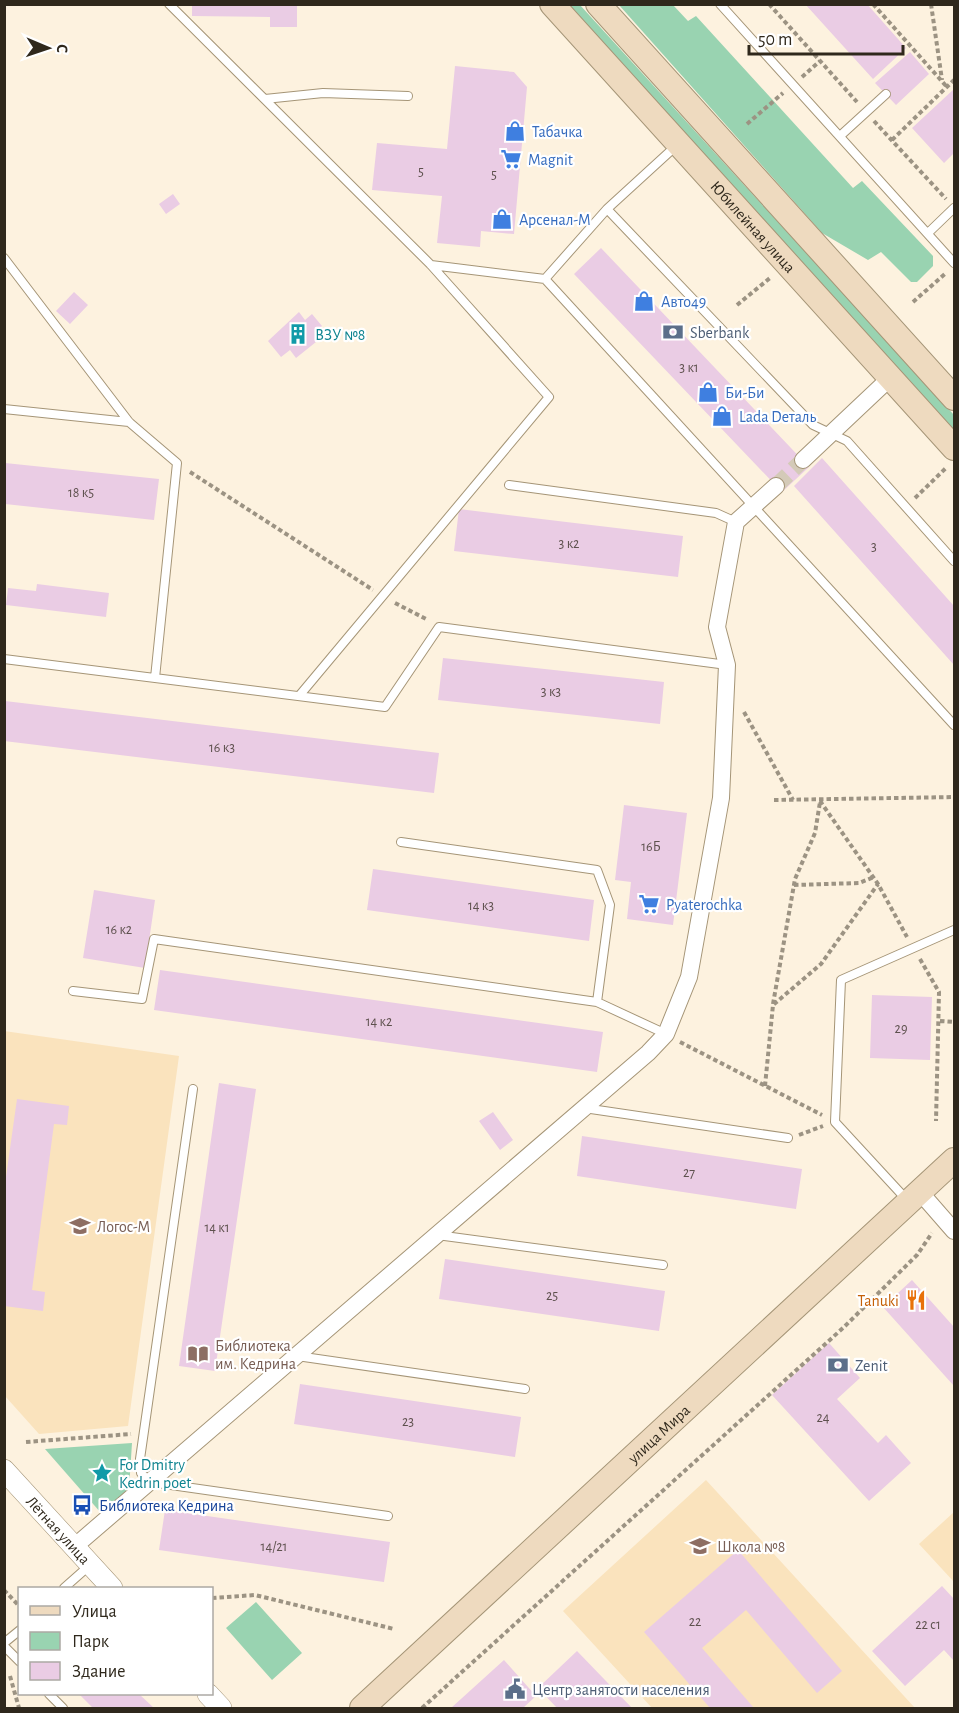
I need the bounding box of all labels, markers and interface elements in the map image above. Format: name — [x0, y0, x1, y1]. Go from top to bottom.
north arrow — [18, 18, 78, 78]
scale bar — [749, 18, 904, 56]
text: 50 m — [758, 31, 792, 49]
text: С — [54, 44, 70, 53]
shop icon: Табачка — [503, 119, 527, 143]
place label: Табачка — [532, 124, 582, 140]
supermarket icon: Magnit — [499, 147, 523, 171]
place label: Magnit — [528, 152, 573, 168]
house number: 5 — [418, 165, 424, 179]
house number: 5 — [491, 168, 497, 182]
street label: Юбилейная улица — [707, 178, 798, 276]
shop icon: Арсенал-М — [490, 207, 514, 231]
place label: Арсенал-М — [519, 212, 591, 228]
shop icon: Авто49 — [632, 289, 656, 313]
place label: Авто49 — [661, 294, 706, 310]
bank icon: Sberbank — [661, 320, 685, 344]
building icon: ВЗУ №8 — [286, 322, 310, 346]
place label: Sberbank — [690, 325, 750, 341]
place label: ВЗУ №8 — [315, 327, 365, 343]
house number: 3 к1 — [679, 361, 699, 375]
shop icon: Би-Би — [696, 380, 720, 404]
place label: Би-Би — [725, 385, 764, 401]
shop icon: Lada Dеталь — [710, 404, 734, 428]
place label: Lada Dеталь — [739, 409, 816, 425]
house number: 18 к5 — [68, 486, 94, 500]
house number: 3 к2 — [559, 537, 579, 551]
house number: 3 — [871, 540, 877, 554]
house number: 3 к3 — [541, 685, 561, 699]
house number: 16 к3 — [209, 741, 235, 755]
house number: 16Б — [641, 840, 661, 854]
supermarket icon: Pyaterochka — [637, 892, 661, 916]
place label: Pyaterochka — [666, 897, 742, 914]
house number: 14 к3 — [468, 899, 494, 913]
house number: 16 к2 — [106, 923, 132, 937]
house number: 14 к2 — [366, 1015, 392, 1029]
house number: 29 — [895, 1022, 907, 1036]
house number: 27 — [683, 1166, 695, 1180]
school or university icon: Логос-М — [68, 1214, 92, 1238]
place label: Логос-М — [97, 1219, 150, 1235]
house number: 14 к1 — [204, 1221, 230, 1235]
restaurant icon: Tanuki — [904, 1288, 928, 1312]
house number: 25 — [546, 1289, 558, 1303]
place label: Tanuki — [857, 1293, 899, 1309]
place label: Библиотека им. Кедрина — [215, 1338, 296, 1372]
library icon: Библиотека им. Кедрина — [186, 1342, 210, 1366]
bank icon: Zenit — [826, 1353, 850, 1377]
place label: Zenit — [855, 1358, 888, 1374]
street label: улица Мира — [624, 1402, 693, 1468]
house number: 24 — [816, 1411, 830, 1425]
house number: 23 — [402, 1415, 414, 1429]
place label: For Dmitry Kedrin poet — [119, 1457, 191, 1491]
place icon: For Dmitry Kedrin poet — [90, 1461, 114, 1485]
street label: Лётная улица — [23, 1493, 93, 1568]
bus stop icon: Библиотека Кедрина — [70, 1493, 94, 1517]
place label: Библиотека Кедрина — [99, 1498, 234, 1514]
school or university icon: Школа №8 — [688, 1534, 712, 1558]
place label: Школа №8 — [717, 1539, 785, 1555]
house number: 14/21 — [261, 1540, 287, 1554]
legend — [18, 1587, 213, 1695]
text: Улица — [72, 1603, 117, 1621]
house number: 22 — [689, 1615, 701, 1629]
house number: 22 с1 — [915, 1618, 941, 1632]
text: Парк — [72, 1633, 110, 1651]
text: Здание — [72, 1663, 126, 1681]
public building icon: Центр занятости населения — [503, 1677, 527, 1701]
place label: Центр занятости населения — [532, 1682, 710, 1698]

